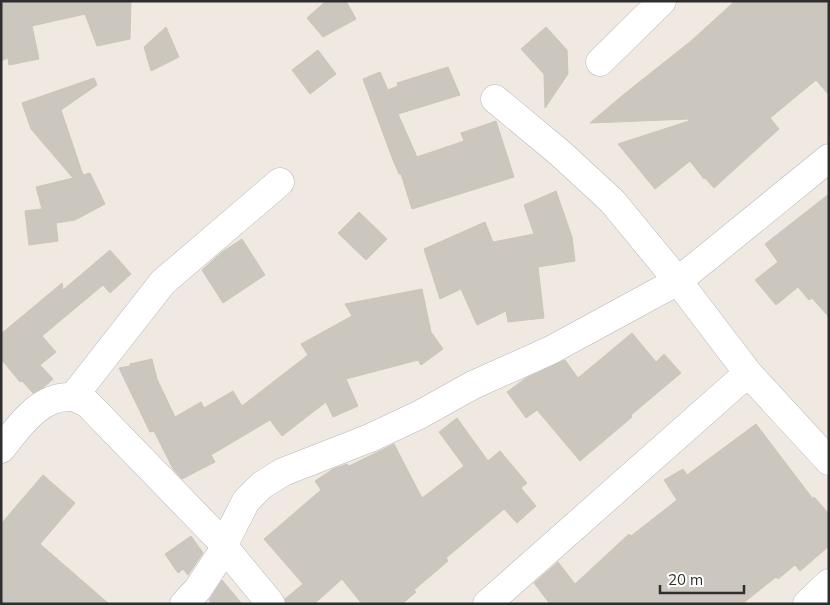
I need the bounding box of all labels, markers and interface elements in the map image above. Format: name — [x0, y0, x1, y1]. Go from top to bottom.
scale bar — [660, 562, 744, 594]
text: 20 m — [668, 570, 703, 589]

